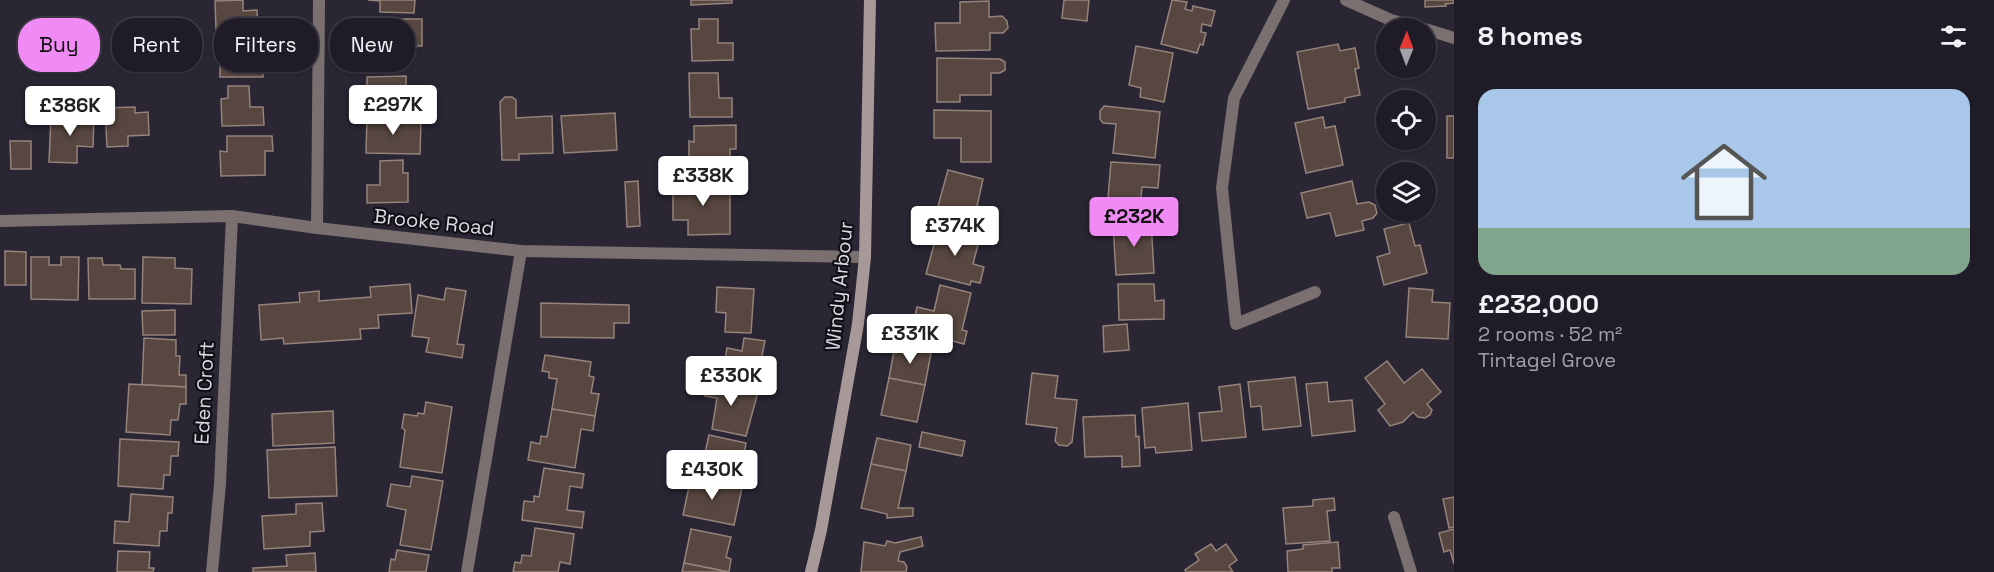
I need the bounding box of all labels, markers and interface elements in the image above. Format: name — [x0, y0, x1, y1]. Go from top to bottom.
chip: Buy — [18, 18, 100, 72]
chip: Rent — [112, 18, 202, 72]
chip: Filters — [214, 18, 318, 72]
chip: New — [330, 18, 415, 72]
north arrow — [1376, 18, 1436, 78]
map controls — [1376, 18, 1436, 222]
text: 8 homes — [1478, 19, 1583, 53]
icon: filters — [1937, 20, 1970, 53]
pin: £297K — [351, 85, 435, 136]
pin: £386K — [28, 86, 112, 137]
button: locate — [1376, 90, 1436, 150]
text: £297K — [363, 91, 423, 117]
text: £386K — [39, 92, 101, 118]
icon: home — [1670, 128, 1778, 236]
pin: £338K — [661, 156, 745, 207]
text: £338K — [672, 162, 734, 188]
button: layers — [1376, 162, 1436, 222]
pin: £232K — [1092, 197, 1176, 248]
street label: Brooke Road — [372, 203, 496, 241]
text: £232K — [1103, 203, 1165, 229]
pin: £374K — [913, 206, 997, 257]
text: £374K — [925, 212, 985, 238]
street label: Windy Arbour — [819, 220, 859, 352]
text: £232,000 — [1478, 287, 1599, 321]
pin: £331K — [868, 314, 952, 365]
text: £331K — [881, 320, 939, 346]
text: 2 rooms · 52 m² — [1478, 321, 1622, 347]
street label: Eden Croft — [188, 341, 220, 445]
text: Tintagel Grove — [1478, 347, 1616, 373]
pin: £330K — [689, 356, 773, 407]
text: £330K — [700, 362, 762, 388]
pin: £430K — [670, 450, 754, 501]
text: £430K — [680, 456, 744, 482]

